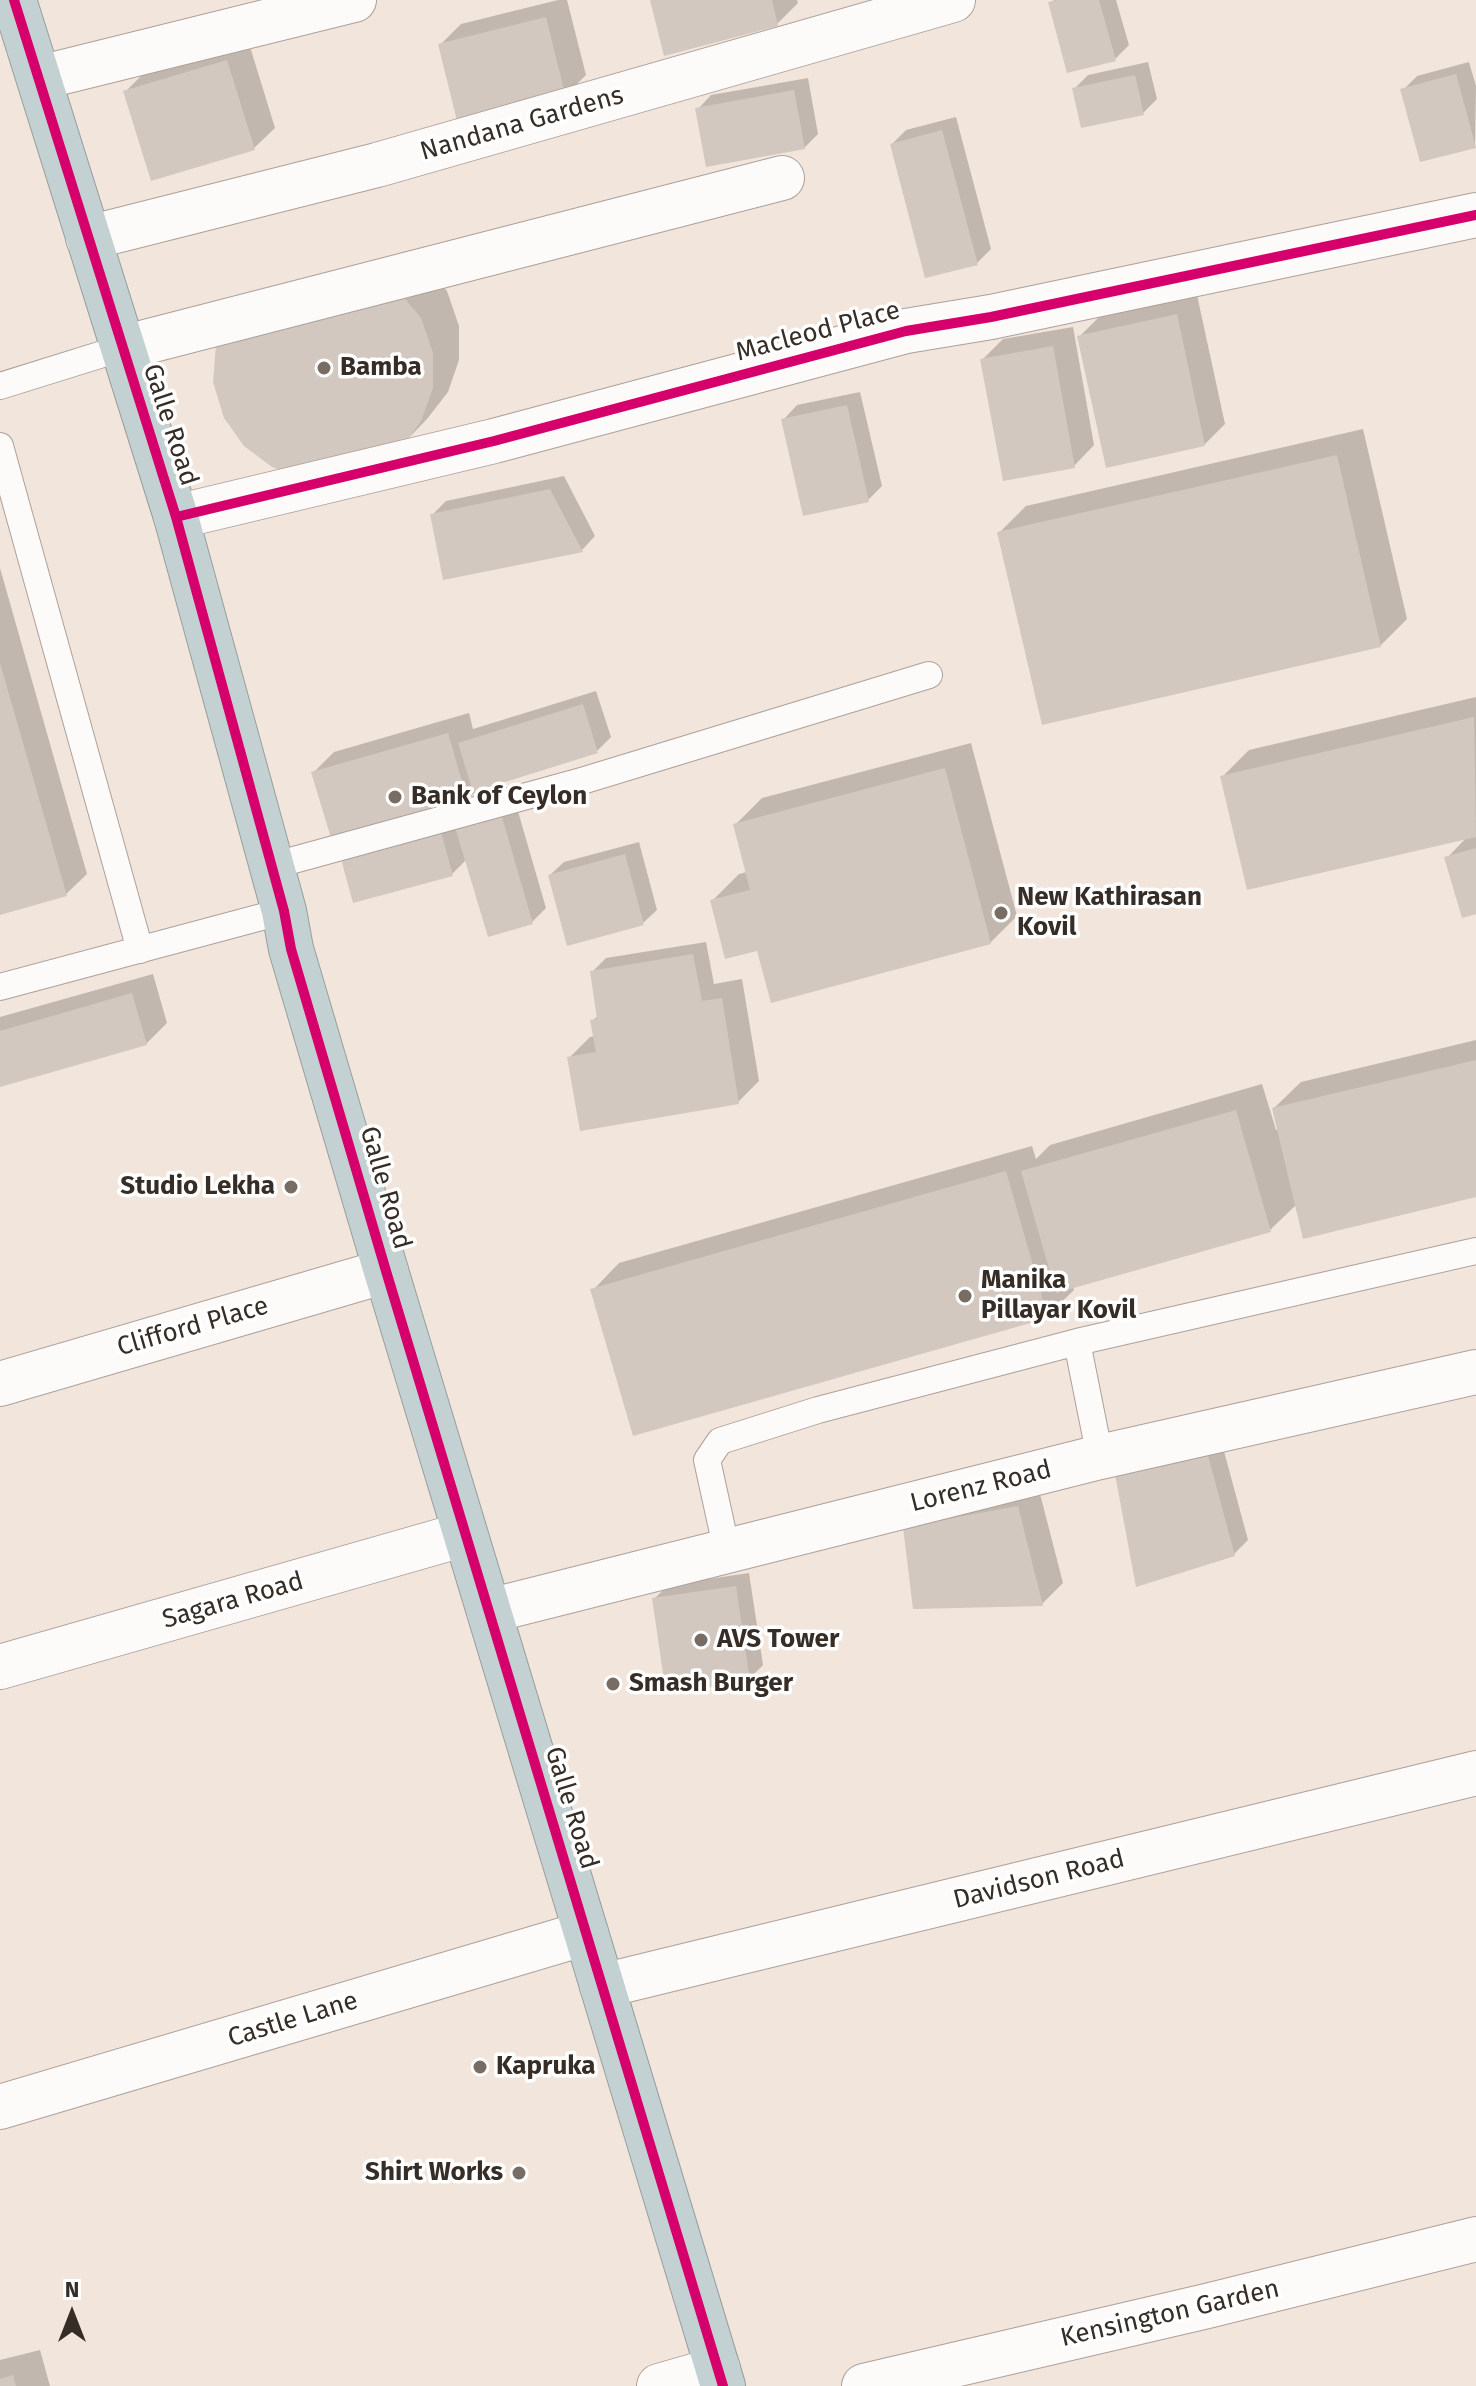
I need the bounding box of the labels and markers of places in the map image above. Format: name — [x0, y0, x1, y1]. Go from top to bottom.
place label: Bamba — [340, 352, 422, 384]
marker: Bamba — [315, 359, 333, 377]
place label: Bank of Ceylon — [411, 781, 587, 813]
marker: Bank of Ceylon — [386, 788, 404, 806]
place label: New Kathirasan Kovil — [1017, 882, 1202, 944]
marker: New Kathirasan Kovil — [992, 904, 1010, 922]
place label: Studio Lekha — [120, 1171, 275, 1203]
marker: Studio Lekha — [282, 1178, 300, 1196]
place label: Manika Pillayar Kovil — [981, 1265, 1136, 1326]
marker: Manika Pillayar Kovil — [956, 1287, 974, 1305]
place label: AVS Tower — [717, 1624, 839, 1656]
marker: AVS Tower — [692, 1631, 710, 1649]
place label: Smash Burger — [629, 1668, 793, 1700]
marker: Smash Burger — [604, 1675, 622, 1693]
place label: Kapruka — [496, 2051, 596, 2083]
marker: Kapruka — [471, 2058, 489, 2076]
place label: Shirt Works — [365, 2157, 503, 2189]
marker: Shirt Works — [510, 2164, 528, 2182]

